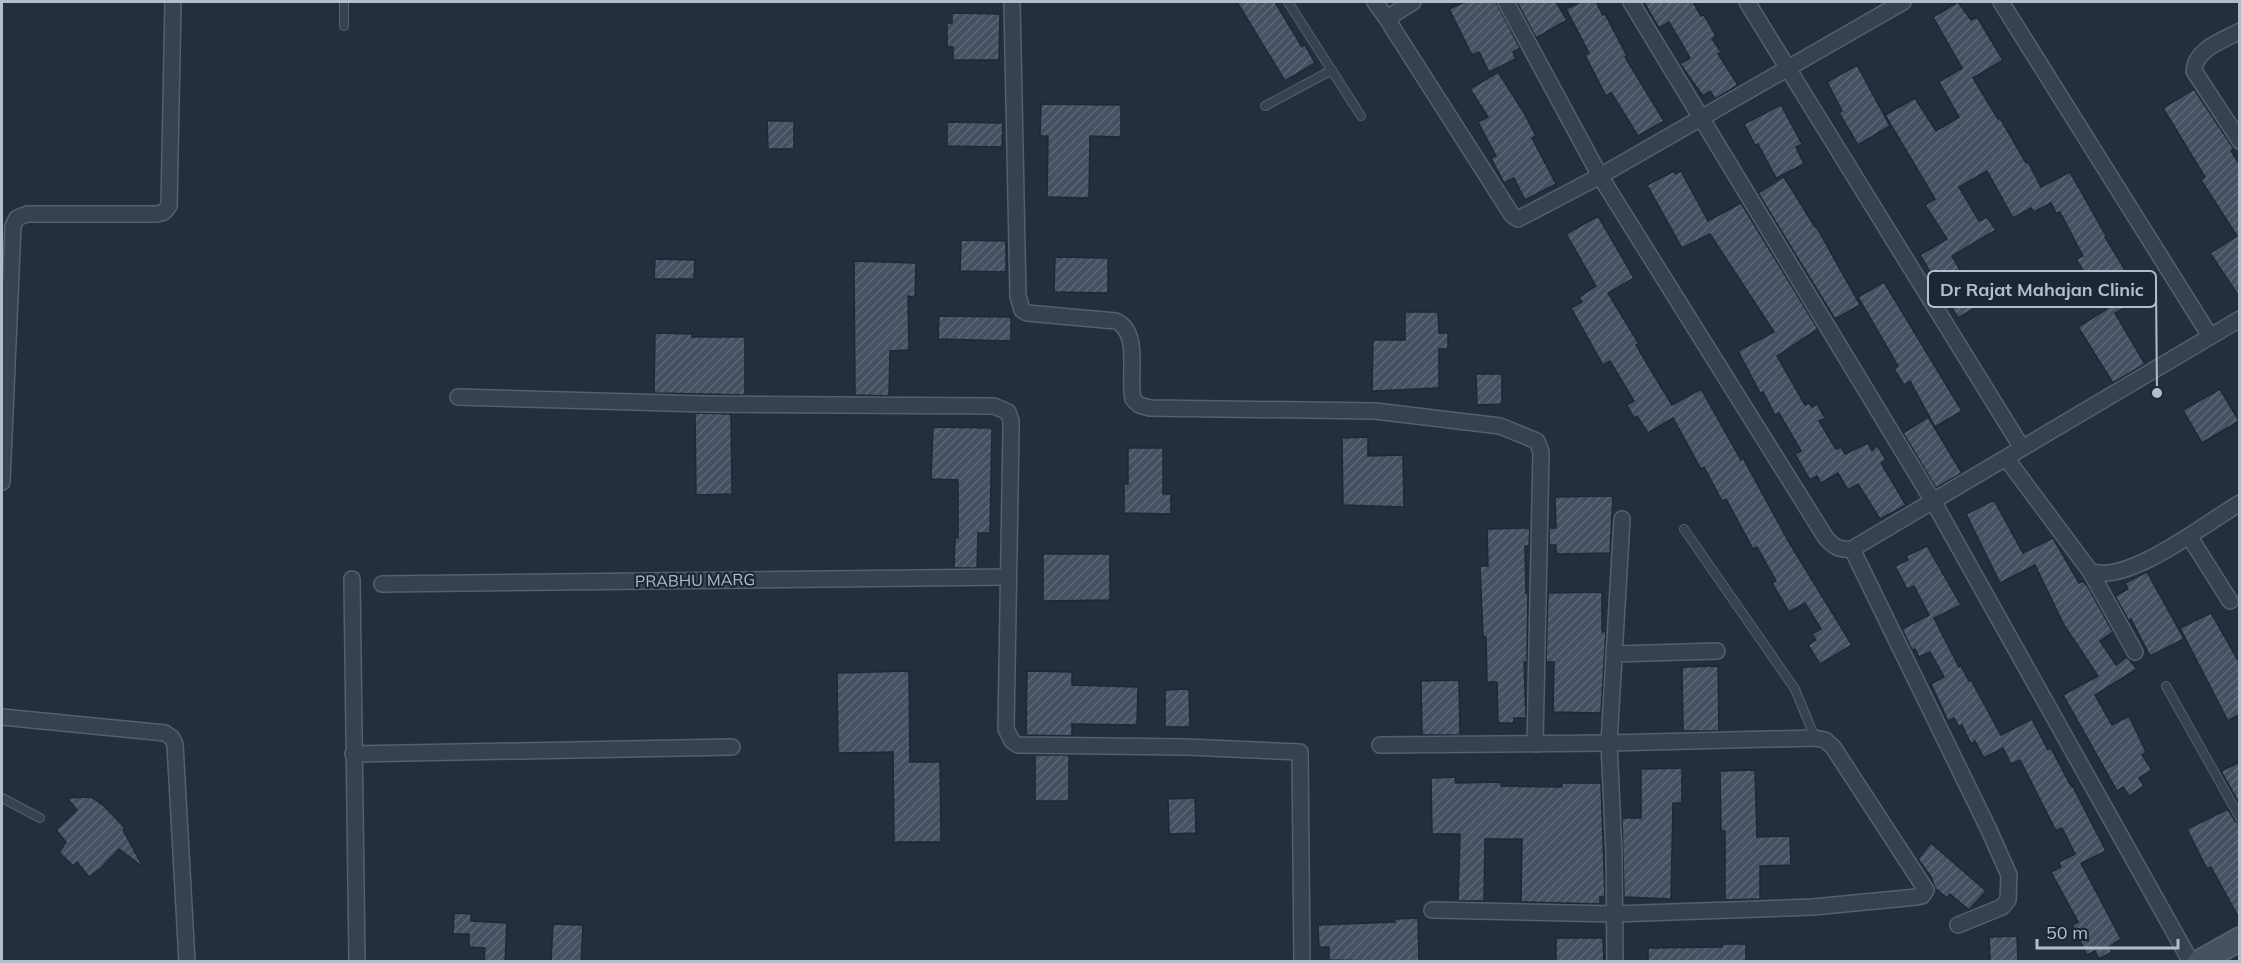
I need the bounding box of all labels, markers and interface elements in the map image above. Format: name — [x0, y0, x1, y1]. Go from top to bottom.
callout: Dr Rajat Mahajan Clinic — [1928, 271, 2156, 307]
text: Dr Rajat Mahajan Clinic — [1940, 278, 2144, 301]
street label: PRABHU MARG — [635, 569, 755, 591]
scale bar — [2037, 912, 2178, 950]
text: 50 m — [2046, 921, 2088, 944]

